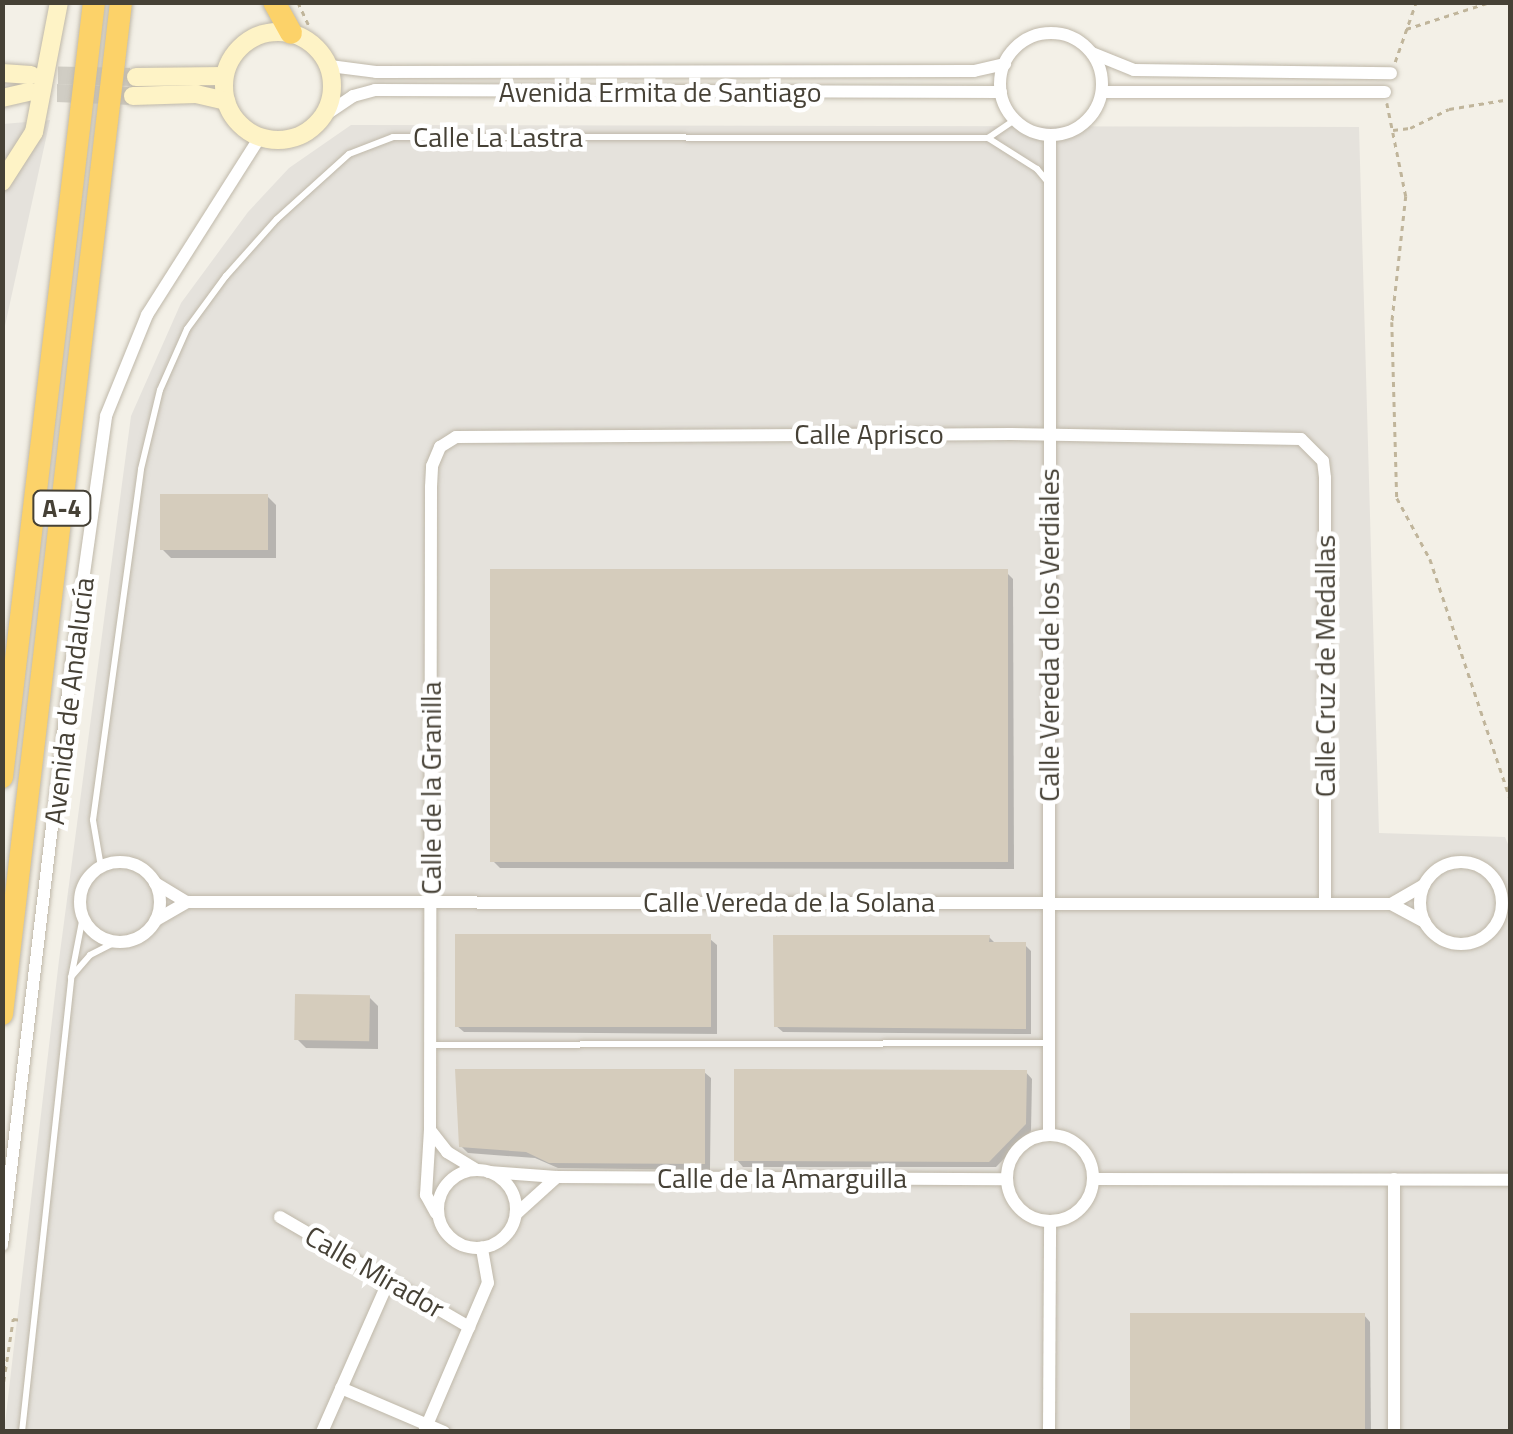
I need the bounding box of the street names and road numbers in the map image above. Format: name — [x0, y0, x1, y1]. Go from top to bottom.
street label: Avenida Ermita de Santiago — [499, 75, 821, 109]
street label: Calle La Lastra — [413, 120, 583, 154]
street label: Calle Aprisco — [794, 417, 944, 451]
street label: Calle Vereda de los Verdiales — [1032, 468, 1066, 802]
road number: A-4 — [32, 488, 92, 528]
street label: Calle Cruz de Medallas — [1308, 535, 1342, 797]
street label: Avenida de Andalucía — [37, 575, 101, 827]
street label: Calle de la Granilla — [414, 681, 448, 895]
street label: Calle Vereda de la Solana — [643, 885, 935, 919]
street label: Calle de la Amarguilla — [657, 1161, 907, 1195]
street label: Calle Mirador — [299, 1219, 451, 1325]

